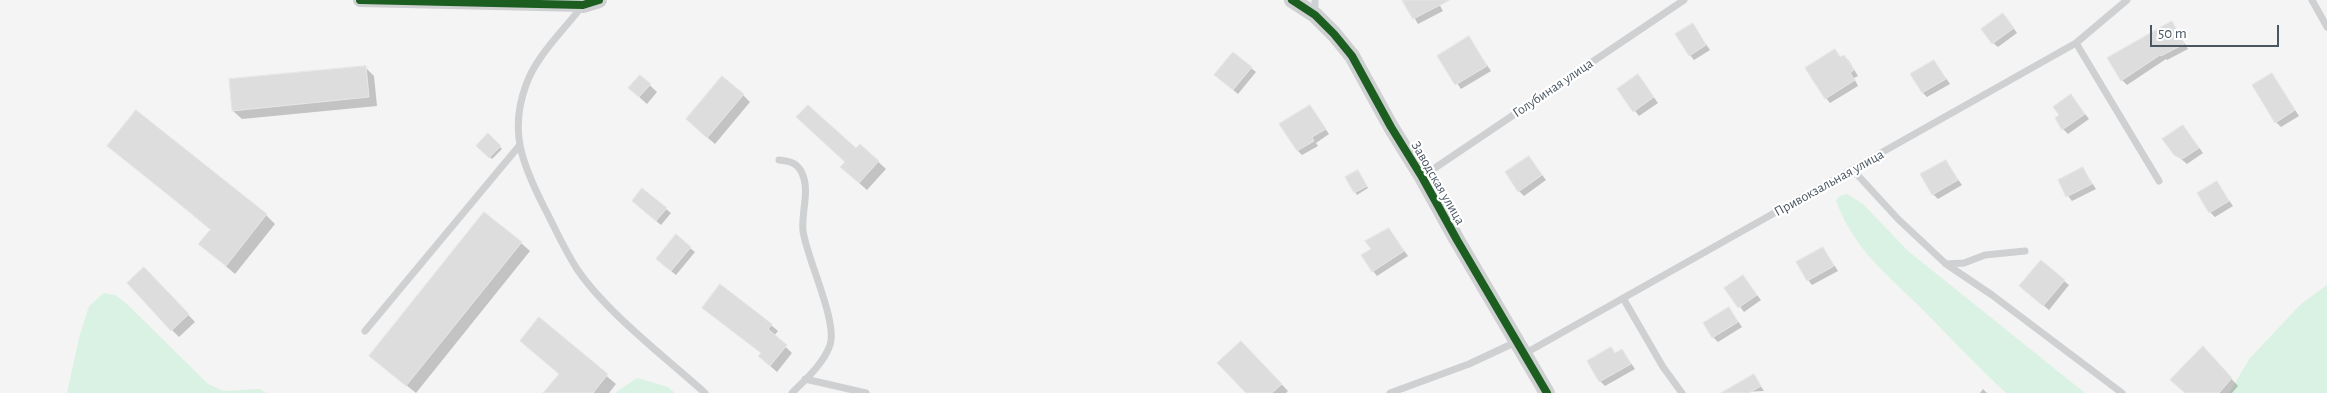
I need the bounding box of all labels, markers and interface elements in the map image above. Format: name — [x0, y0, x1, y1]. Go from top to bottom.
scale bar — [2152, 15, 2281, 47]
text: 50 m — [2158, 26, 2187, 41]
street label: Голубиная улица — [1509, 55, 1597, 121]
street label: Заводская улица — [1407, 138, 1469, 228]
street label: Привокзальная улица — [1771, 146, 1887, 220]

